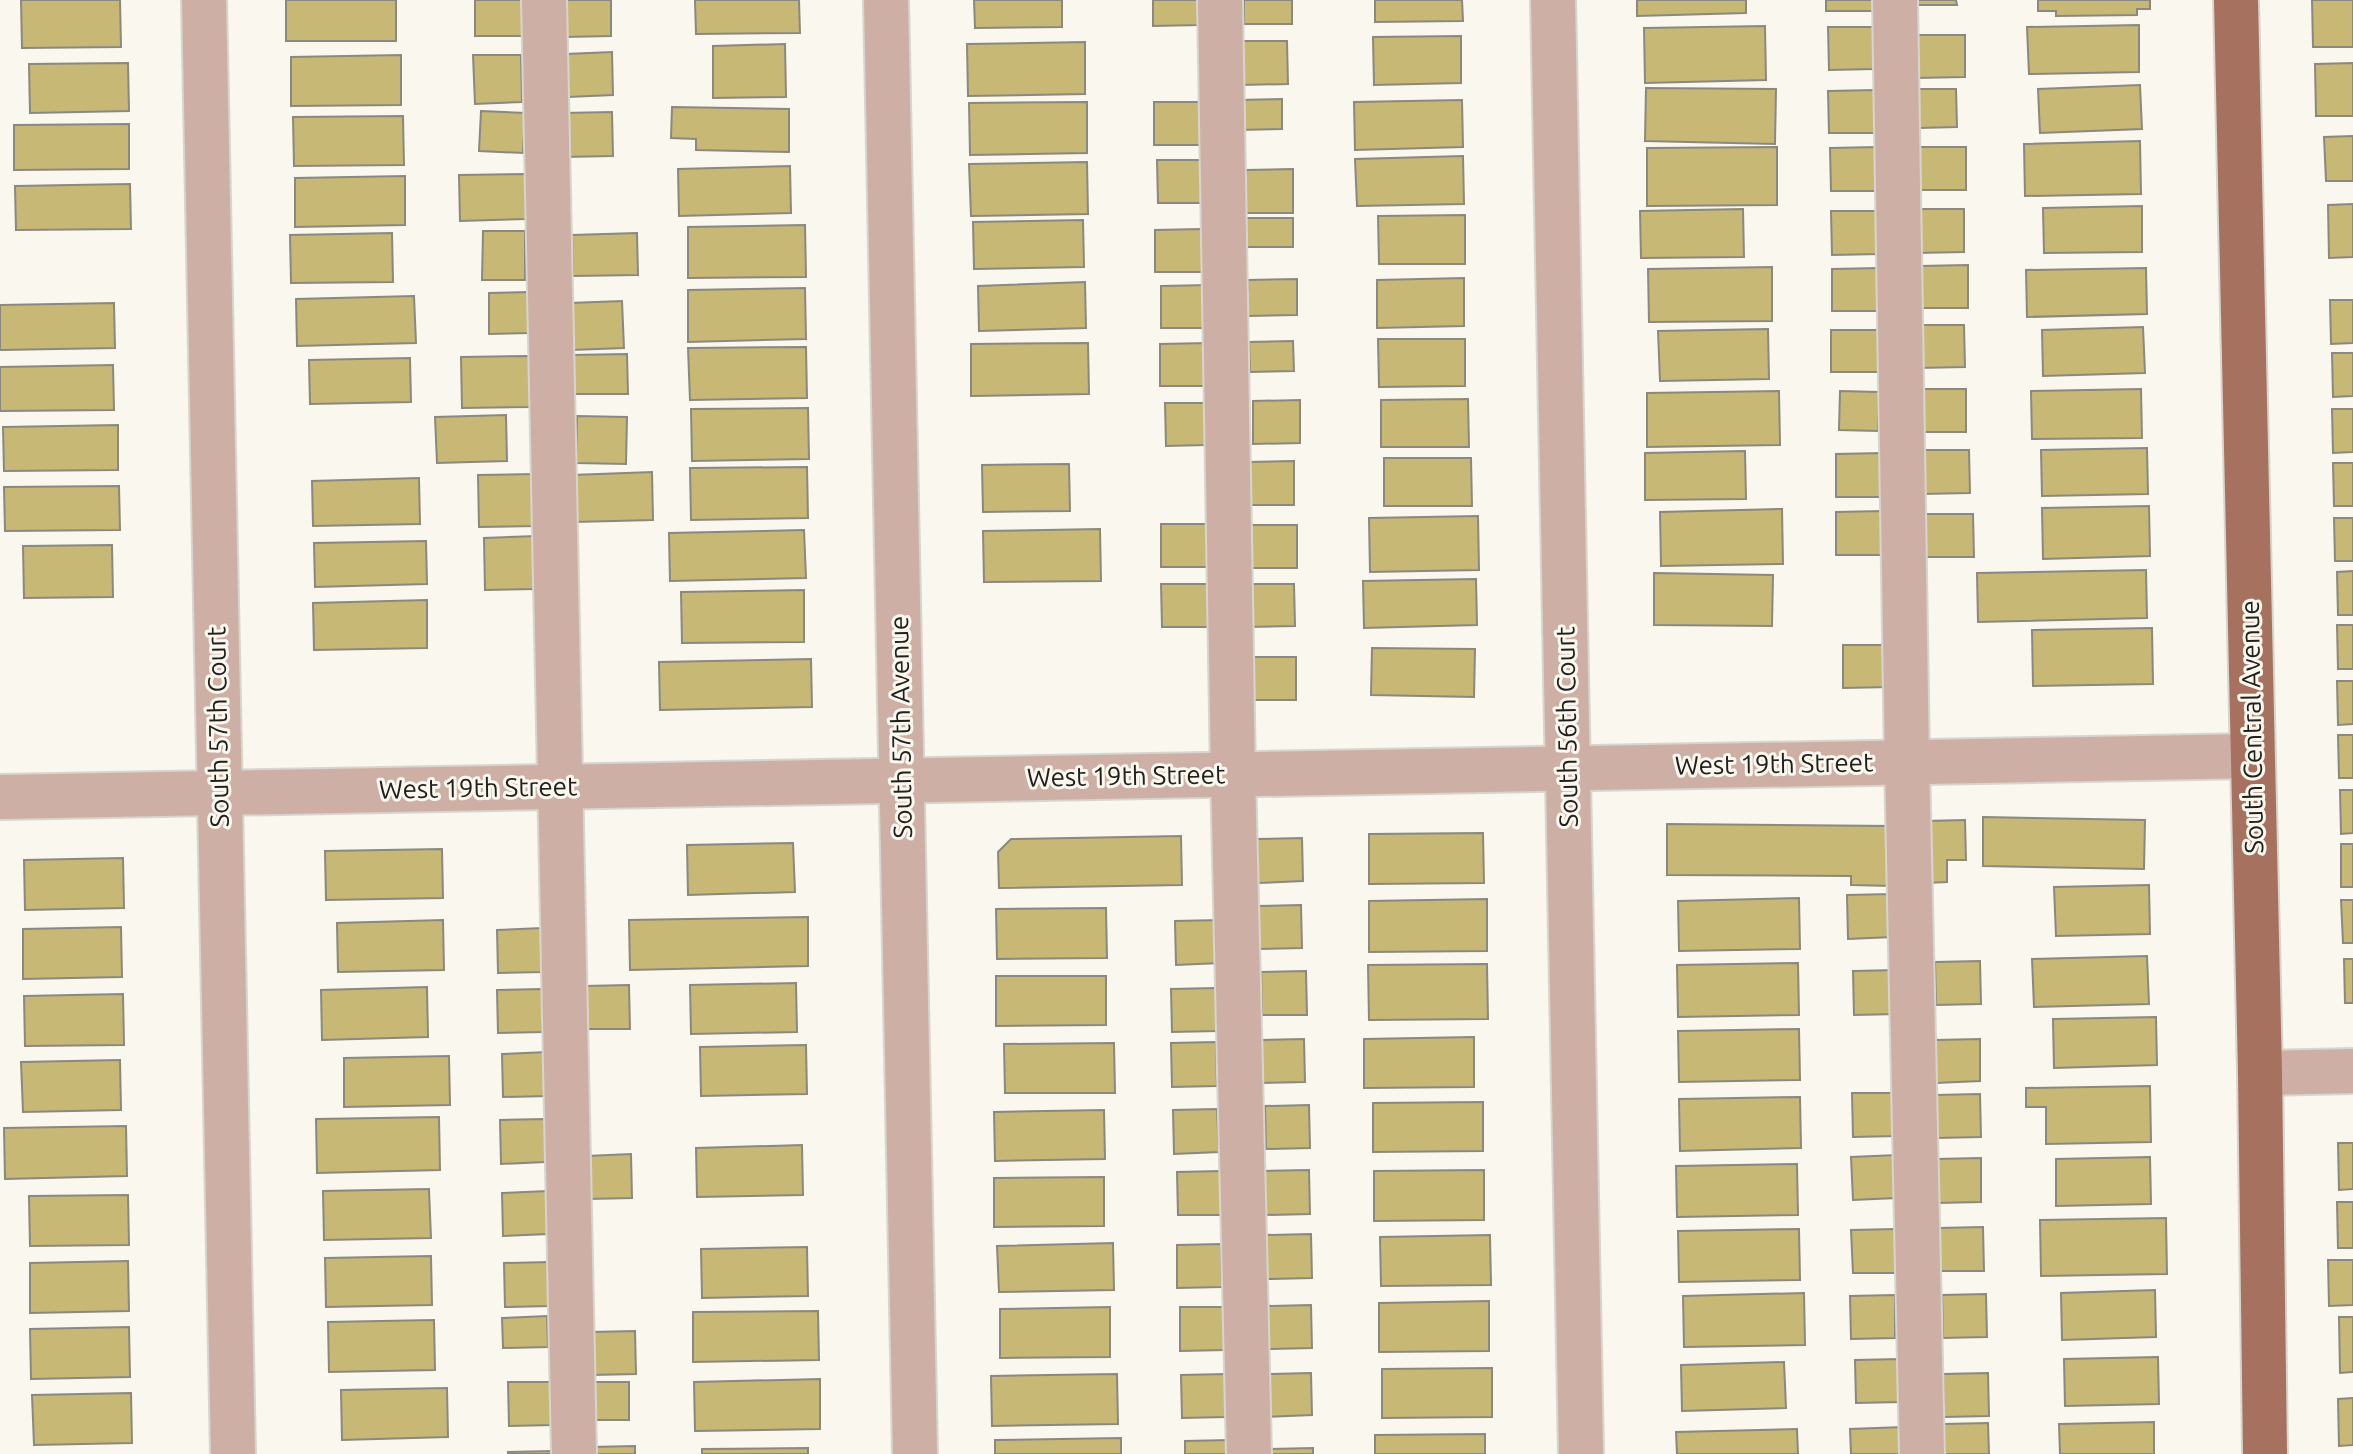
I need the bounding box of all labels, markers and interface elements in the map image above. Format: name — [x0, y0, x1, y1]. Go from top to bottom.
street label: South Central Avenue — [2235, 600, 2268, 854]
street label: South 57th Avenue — [884, 615, 917, 839]
street label: South 57th Court — [201, 626, 234, 828]
street label: South 56th Court — [1550, 626, 1583, 828]
street label: West 19th Street — [1675, 747, 1873, 780]
street label: West 19th Street — [1027, 759, 1225, 792]
street label: West 19th Street — [379, 771, 577, 804]

